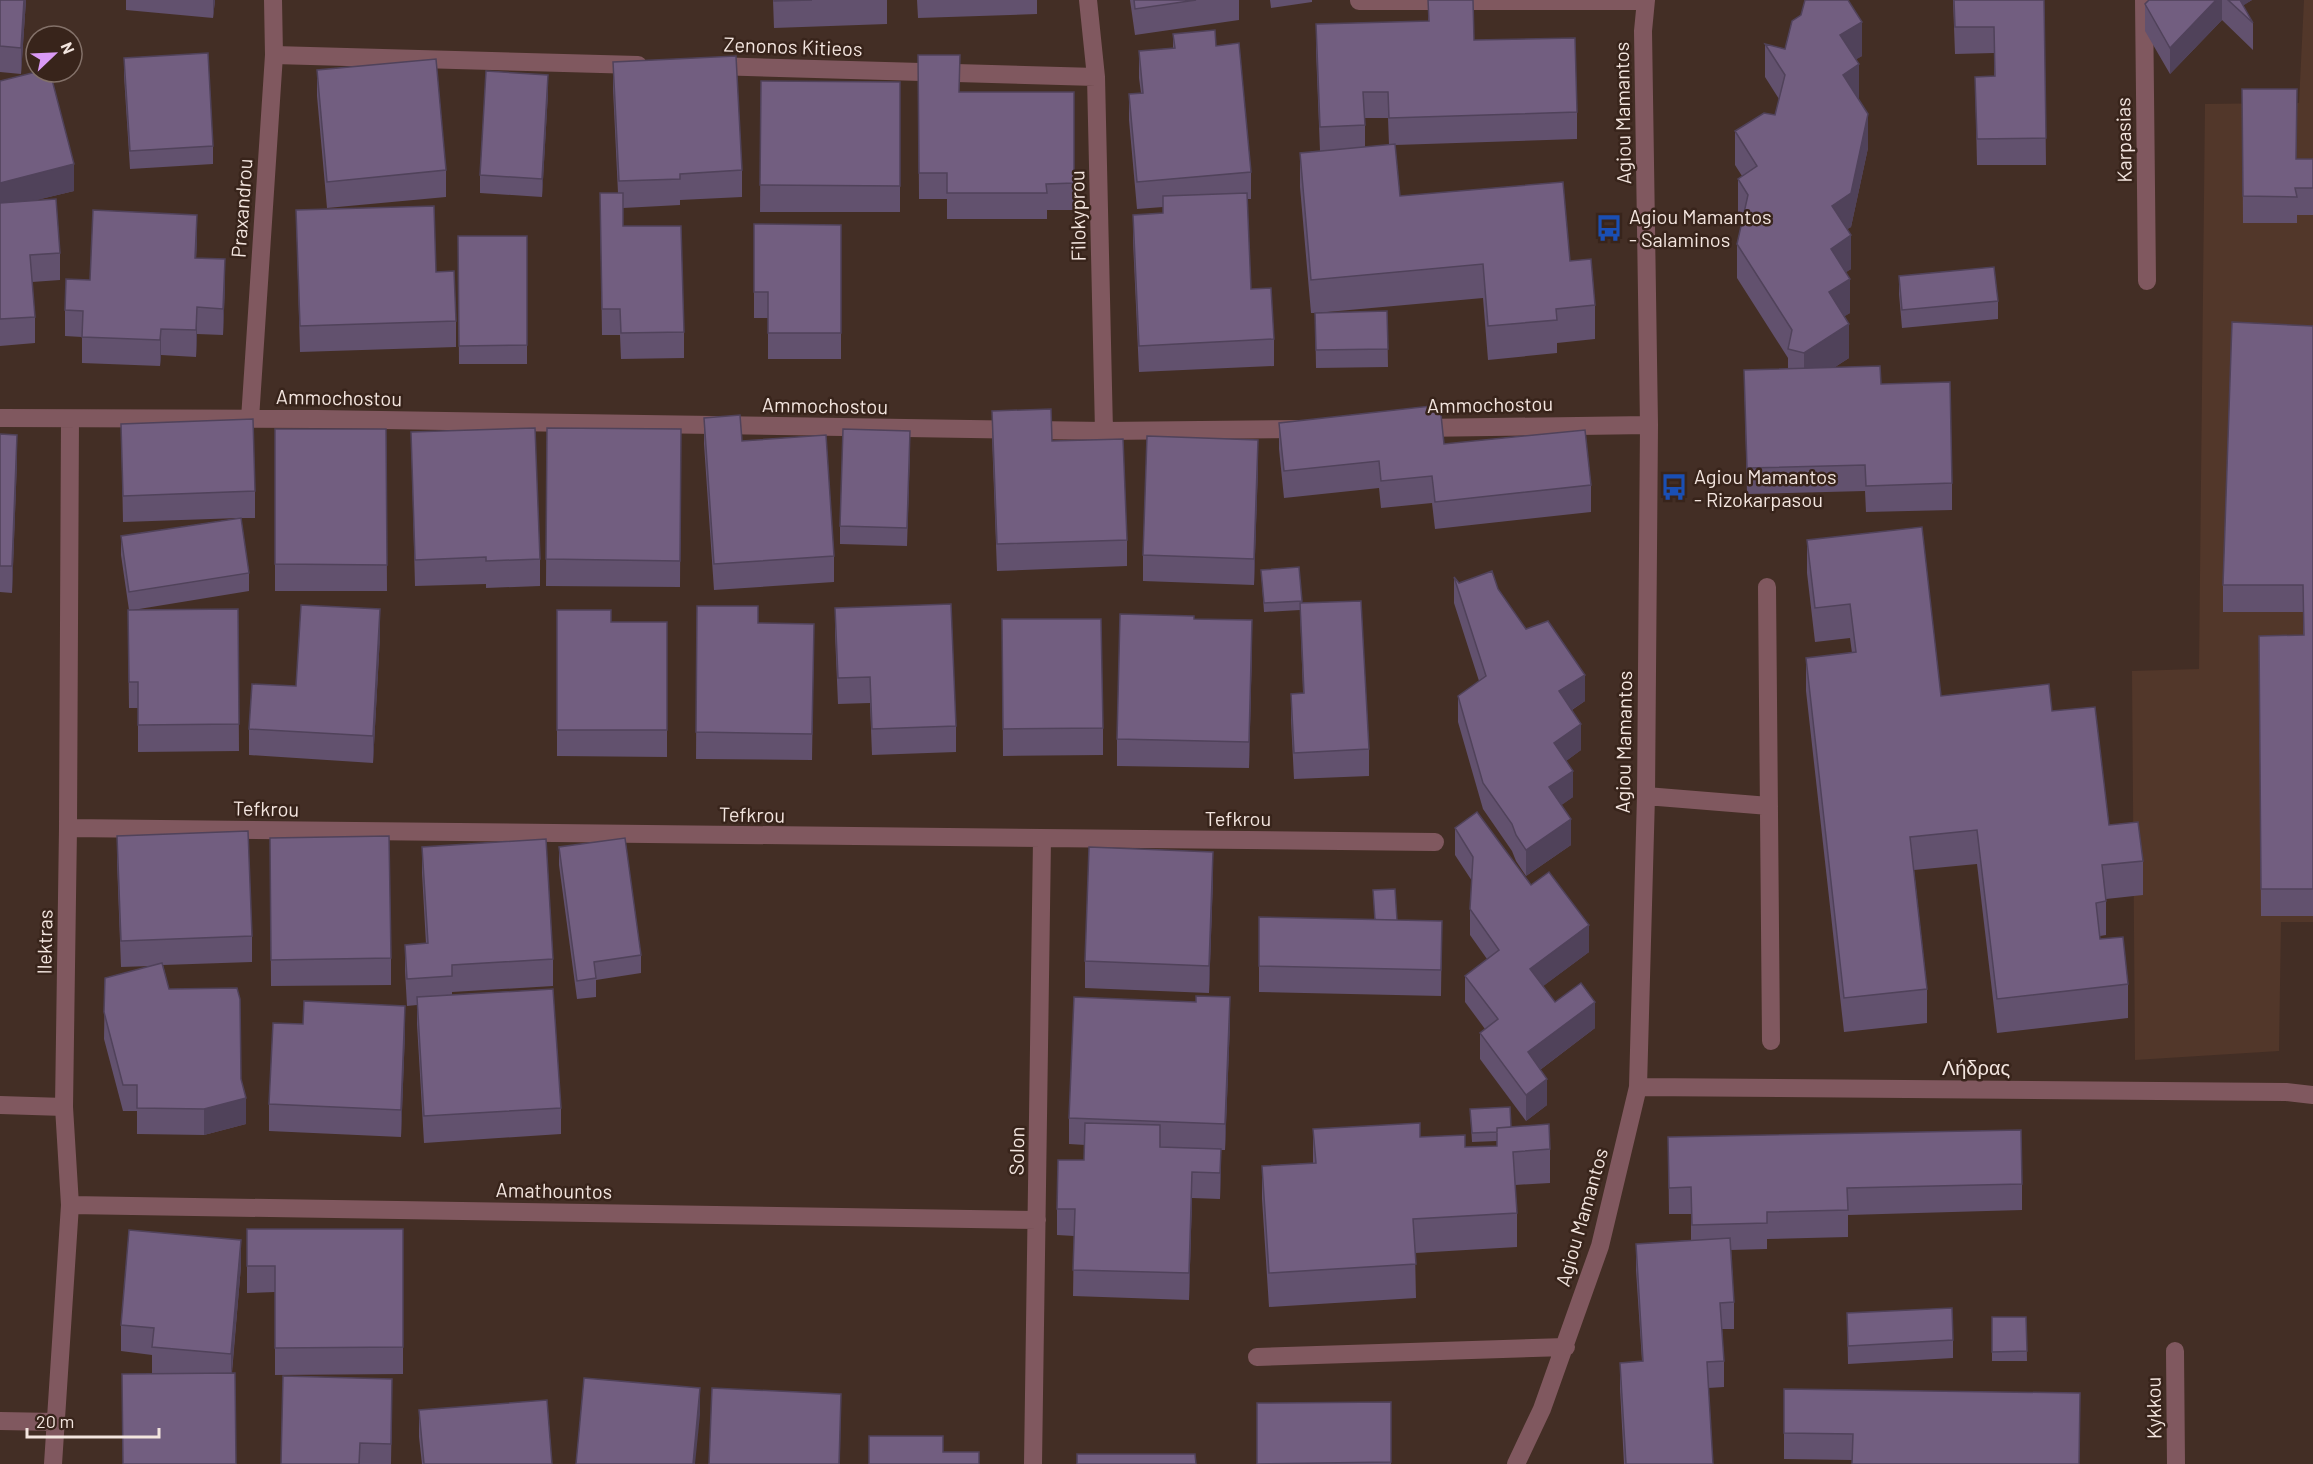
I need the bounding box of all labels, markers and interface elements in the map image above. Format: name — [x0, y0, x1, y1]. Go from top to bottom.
north arrow — [24, 24, 84, 84]
street label: Zenonos Kitieos — [723, 32, 863, 60]
text: N — [57, 39, 79, 57]
street label: Agiou Mamantos — [1609, 41, 1635, 185]
street label: Karpasias — [2110, 97, 2136, 183]
street label: Praxandrou — [226, 158, 256, 258]
street label: Filokyprou — [1064, 170, 1090, 262]
place label: Agiou Mamantos - Salaminos — [1629, 204, 1772, 251]
bus stop icon: Agiou Mamantos - Salaminos — [1594, 213, 1624, 243]
street label: Ammochostou — [276, 384, 402, 410]
street label: Ammochostou — [1427, 391, 1553, 417]
street label: Ammochostou — [762, 392, 888, 418]
place label: Agiou Mamantos - Rizokarpasou — [1694, 464, 1837, 511]
bus stop icon: Agiou Mamantos - Rizokarpasou — [1659, 472, 1689, 502]
street label: Agiou Mamantos — [1610, 670, 1636, 814]
street label: Tefkrou — [233, 795, 299, 821]
street label: Tefkrou — [719, 801, 785, 827]
street label: Tefkrou — [1205, 806, 1271, 830]
street label: Ilektras — [31, 909, 57, 975]
street label: Λήδρας — [1942, 1055, 2010, 1079]
street label: Solon — [1004, 1126, 1028, 1176]
street label: Agiou Mamantos — [1550, 1145, 1612, 1289]
street label: Amathountos — [495, 1177, 613, 1203]
street label: Kykkou — [2140, 1377, 2166, 1439]
scale bar — [27, 1401, 159, 1439]
text: 20 m — [36, 1410, 74, 1432]

